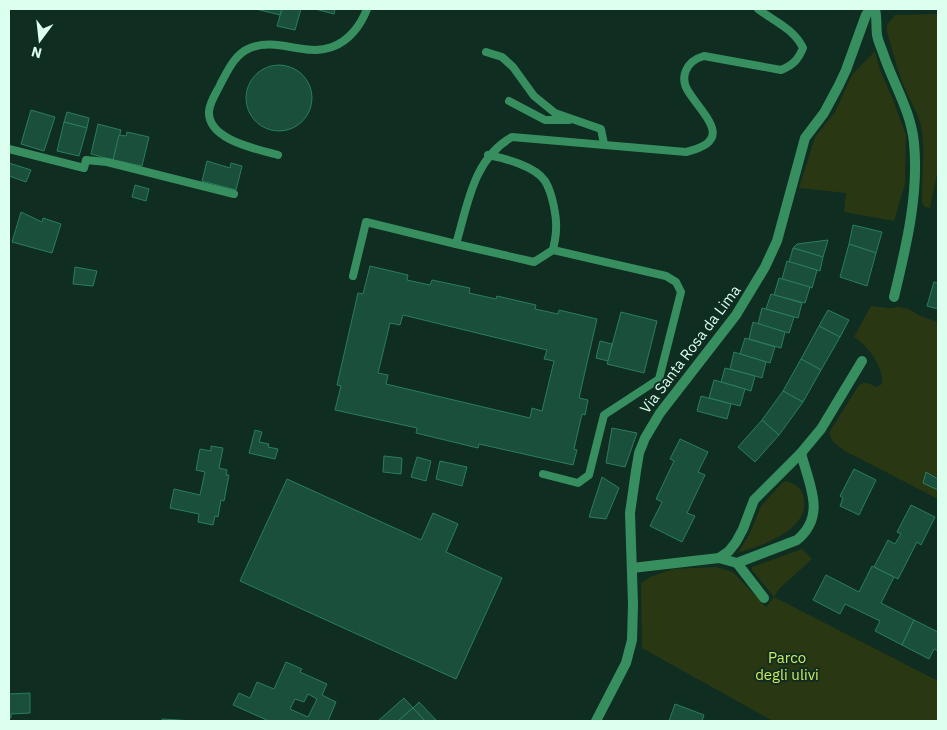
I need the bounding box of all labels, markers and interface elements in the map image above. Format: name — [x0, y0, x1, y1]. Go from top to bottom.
north arrow — [15, 15, 65, 65]
text: N — [29, 43, 44, 63]
street label: Via Santa Rosa da Lima — [636, 281, 744, 417]
park label: Parco degli ulivi — [755, 648, 819, 684]

